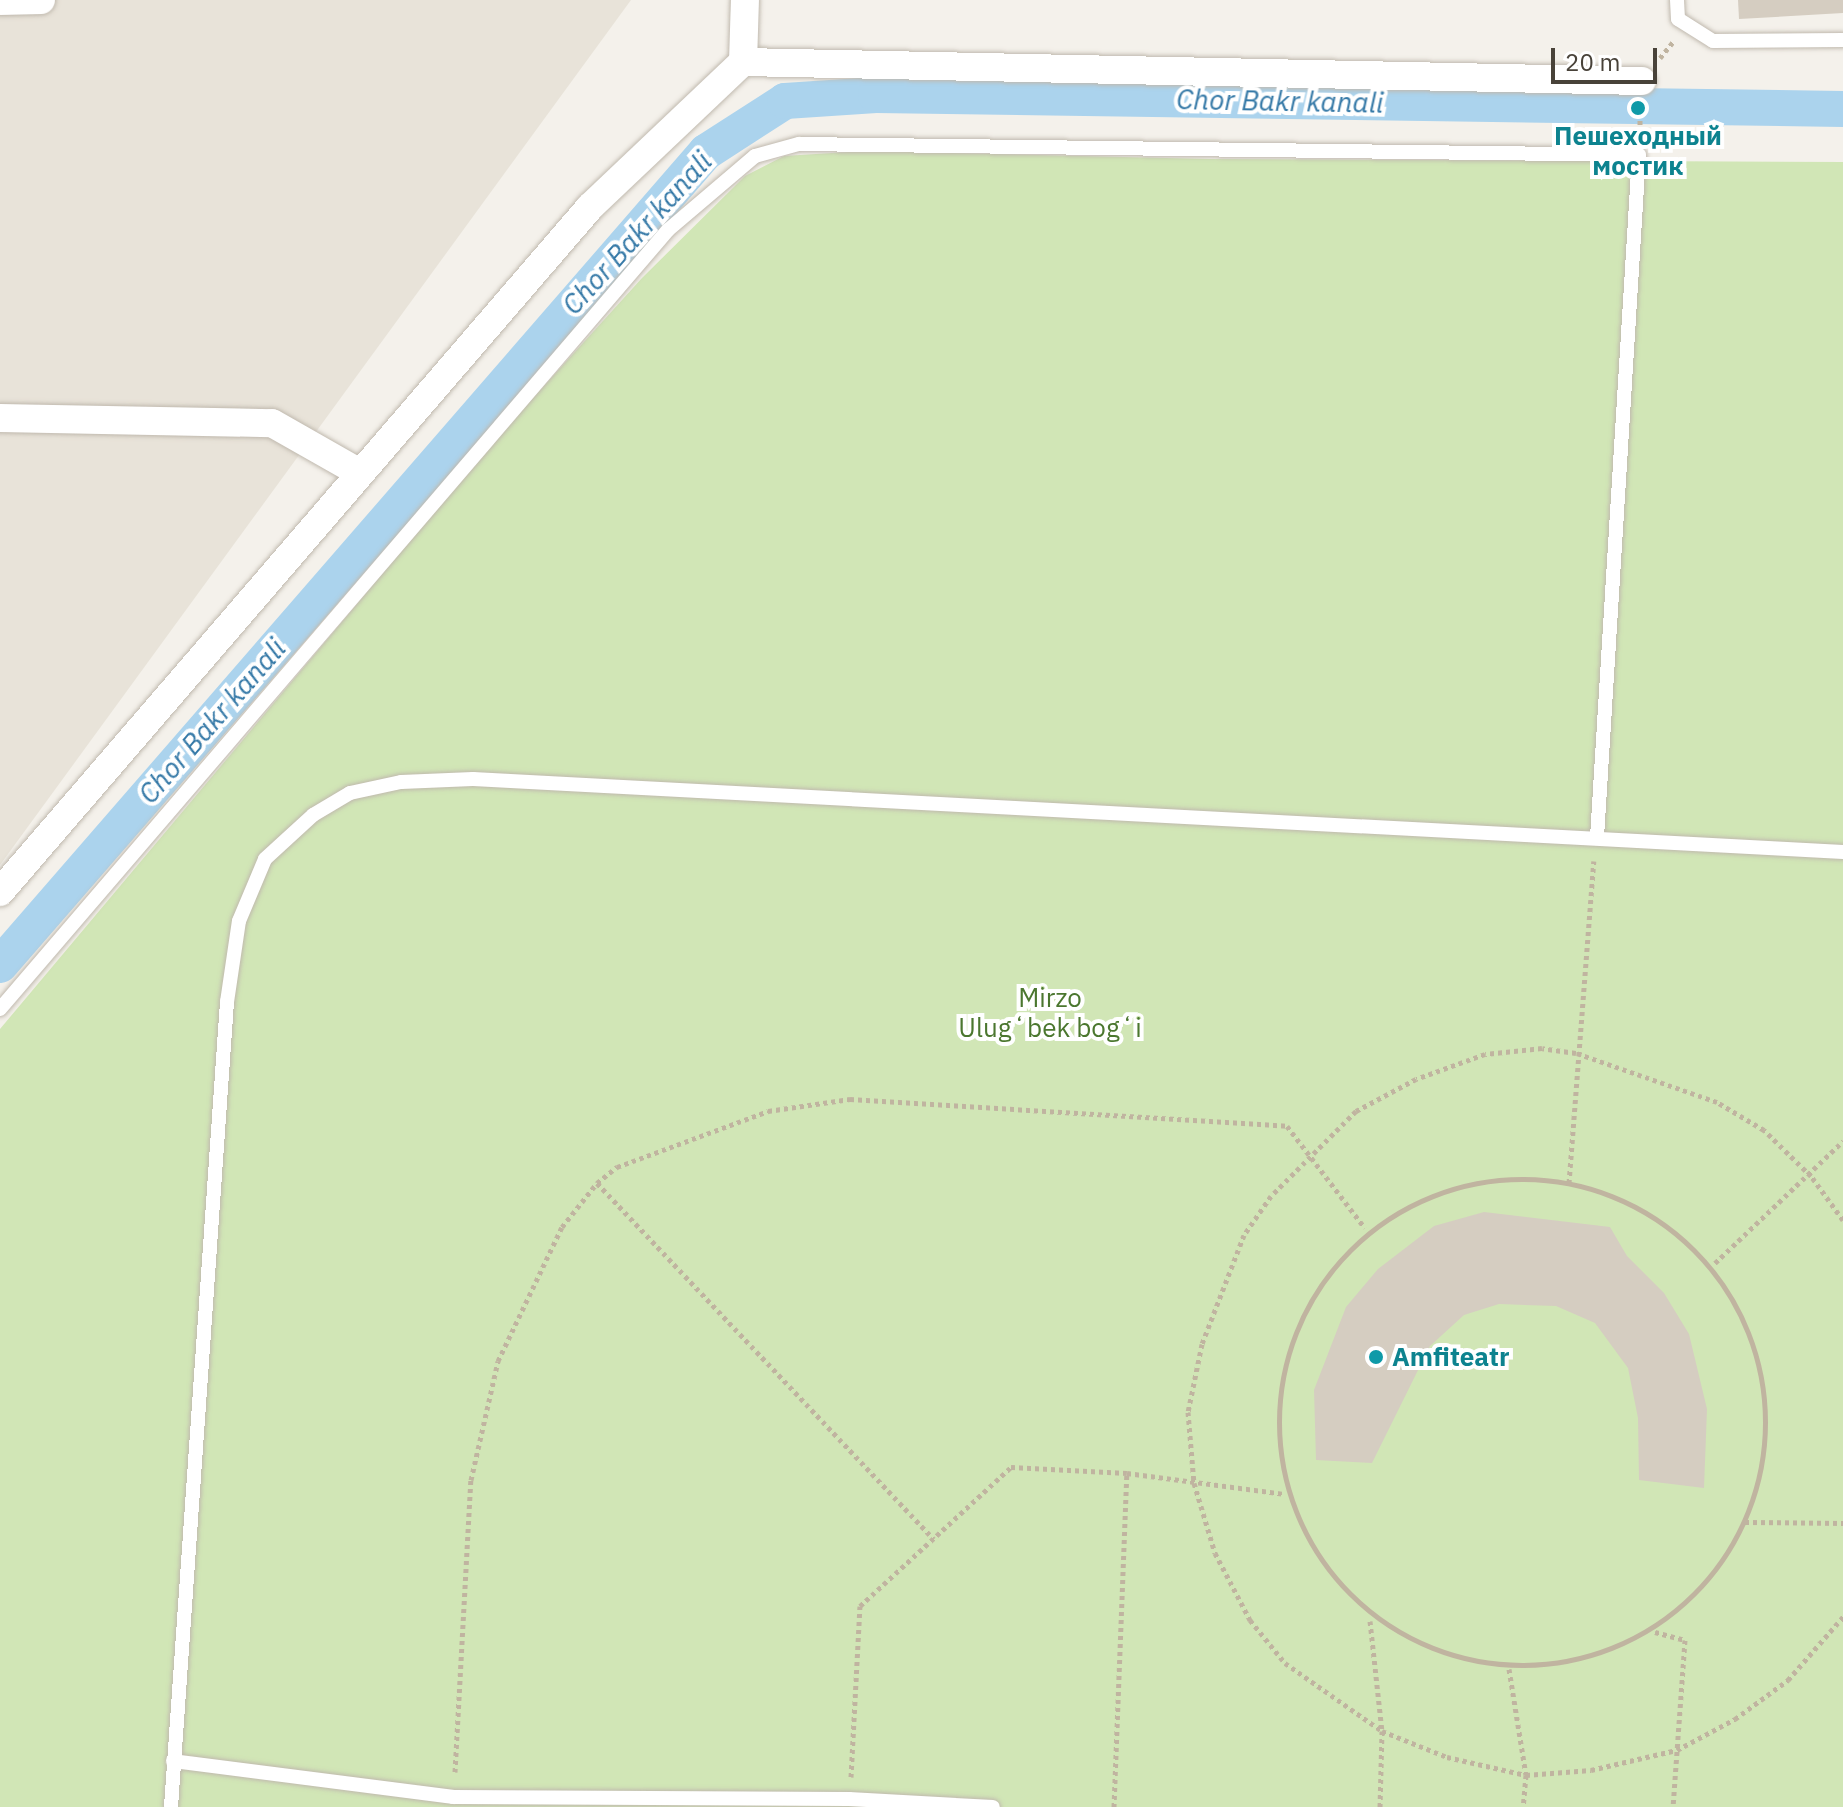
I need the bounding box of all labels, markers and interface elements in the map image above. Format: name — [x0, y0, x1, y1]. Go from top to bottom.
scale bar — [1555, 32, 1661, 82]
text: 20 m — [1565, 46, 1620, 78]
water label: Chor Bakr kanali — [1176, 82, 1384, 120]
marker: Пешеходный мостик — [1629, 99, 1647, 117]
place label: Пешеходный мостик — [1554, 120, 1722, 182]
water label: Chor Bakr kanali — [555, 145, 719, 321]
water label: Chor Bakr kanali — [131, 632, 293, 810]
park label: Mirzo Ulugʻbek bogʻi — [958, 982, 1142, 1044]
place label: Amfiteatr — [1392, 1341, 1509, 1373]
marker: Amfiteatr — [1367, 1348, 1385, 1366]

